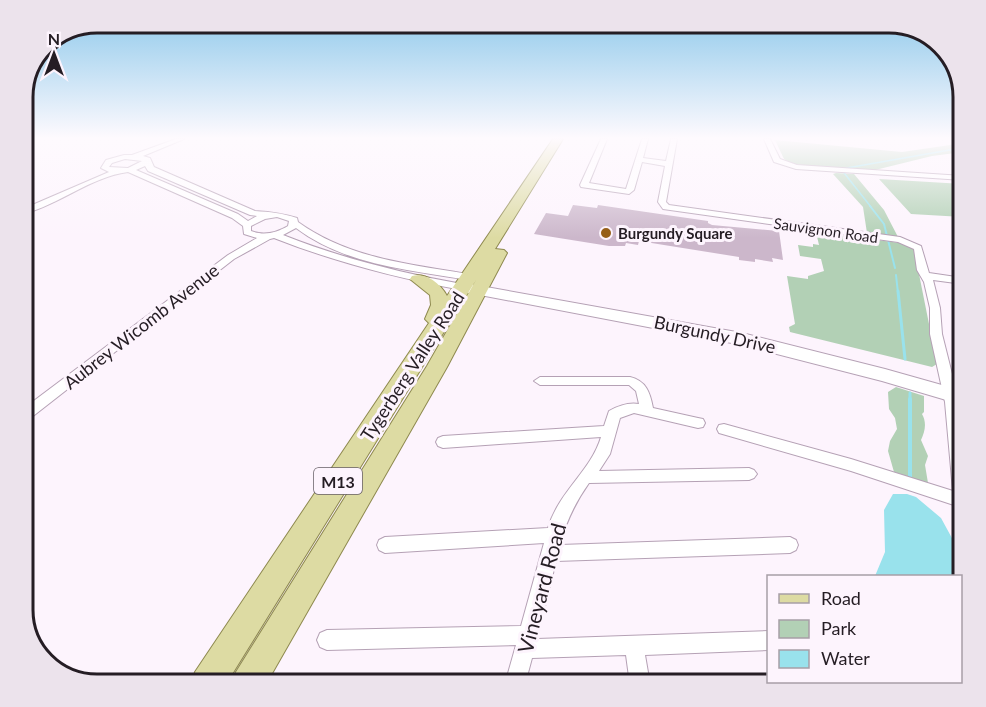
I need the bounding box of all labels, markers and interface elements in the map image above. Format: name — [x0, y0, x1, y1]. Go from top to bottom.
north arrow — [24, 24, 84, 84]
text: N — [48, 29, 60, 48]
street label: Sauvignon Road — [773, 214, 879, 246]
place label: Burgundy Square — [618, 224, 732, 242]
marker: Burgundy Square — [599, 226, 613, 240]
street label: Aubrey Wicomb Avenue — [59, 259, 223, 393]
street label: Tygerberg Valley Road — [355, 287, 469, 445]
street label: Burgundy Drive — [652, 310, 778, 358]
road number: M13 — [314, 468, 362, 494]
street label: Vineyard Road — [512, 520, 570, 656]
legend — [767, 575, 962, 683]
text: Road — [821, 587, 861, 609]
text: Park — [821, 617, 857, 639]
text: Water — [821, 647, 870, 669]

